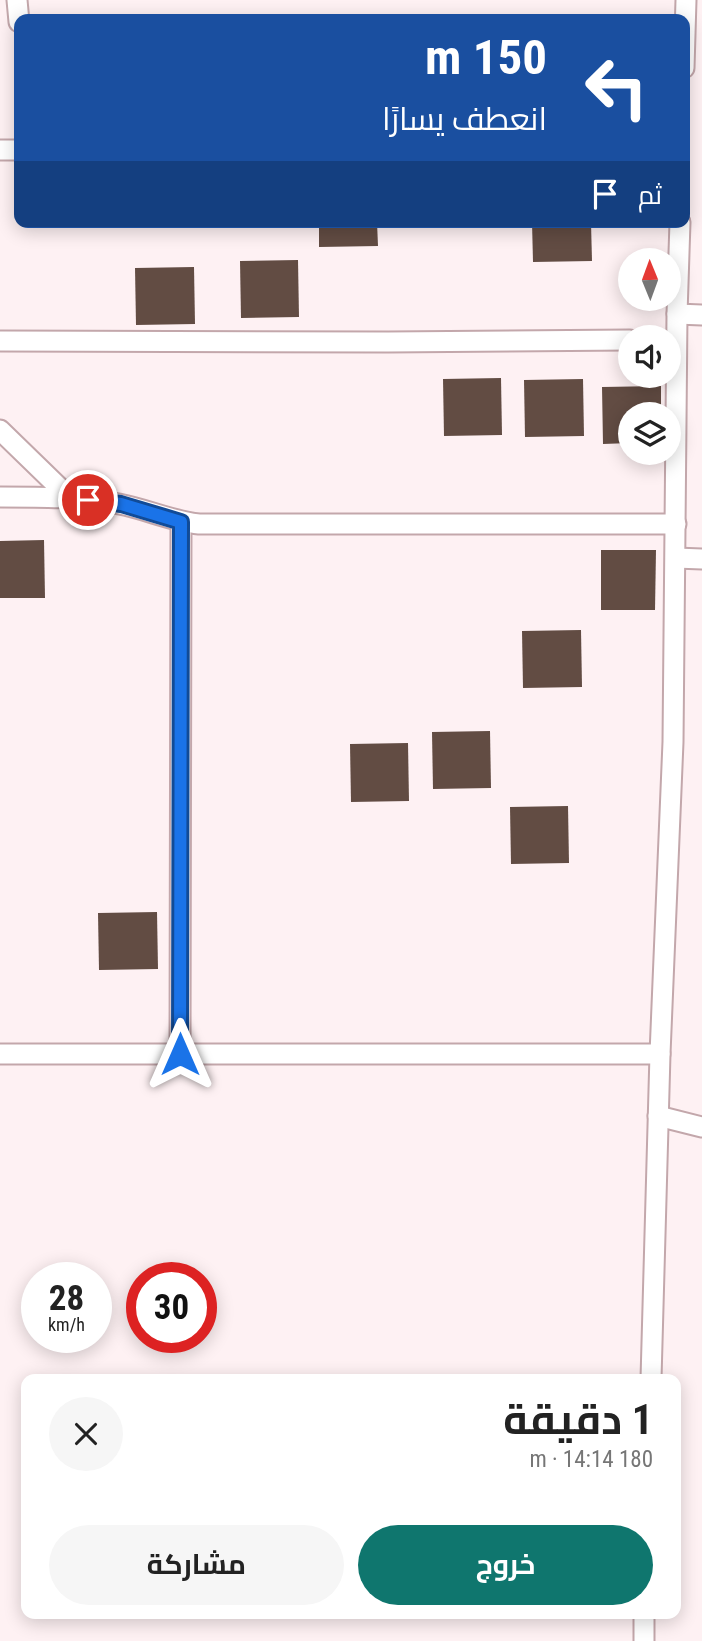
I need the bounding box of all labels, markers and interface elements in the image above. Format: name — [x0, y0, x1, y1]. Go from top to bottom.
text: 150 m — [425, 29, 547, 86]
icon: left — [571, 42, 662, 133]
text: انعطف يسارًا — [382, 100, 547, 138]
icon: arrive — [586, 175, 624, 213]
text: ثم — [638, 180, 662, 210]
north arrow — [618, 248, 681, 312]
map controls — [618, 248, 681, 465]
button: sound — [618, 325, 681, 388]
button: layers — [618, 402, 681, 465]
pin — [58, 470, 118, 530]
icon: arrive — [69, 481, 107, 519]
position arrow — [143, 1017, 217, 1091]
speed limit sign: 30 — [126, 1262, 217, 1353]
text: 28 — [49, 1278, 84, 1319]
text: km/h — [48, 1314, 85, 1335]
text: 1 دقيقة — [503, 1395, 653, 1444]
button: close — [49, 1397, 123, 1471]
text: 180 m · 14:14 — [529, 1446, 653, 1473]
button: مشاركة — [49, 1525, 344, 1605]
button: خروج — [358, 1525, 653, 1605]

